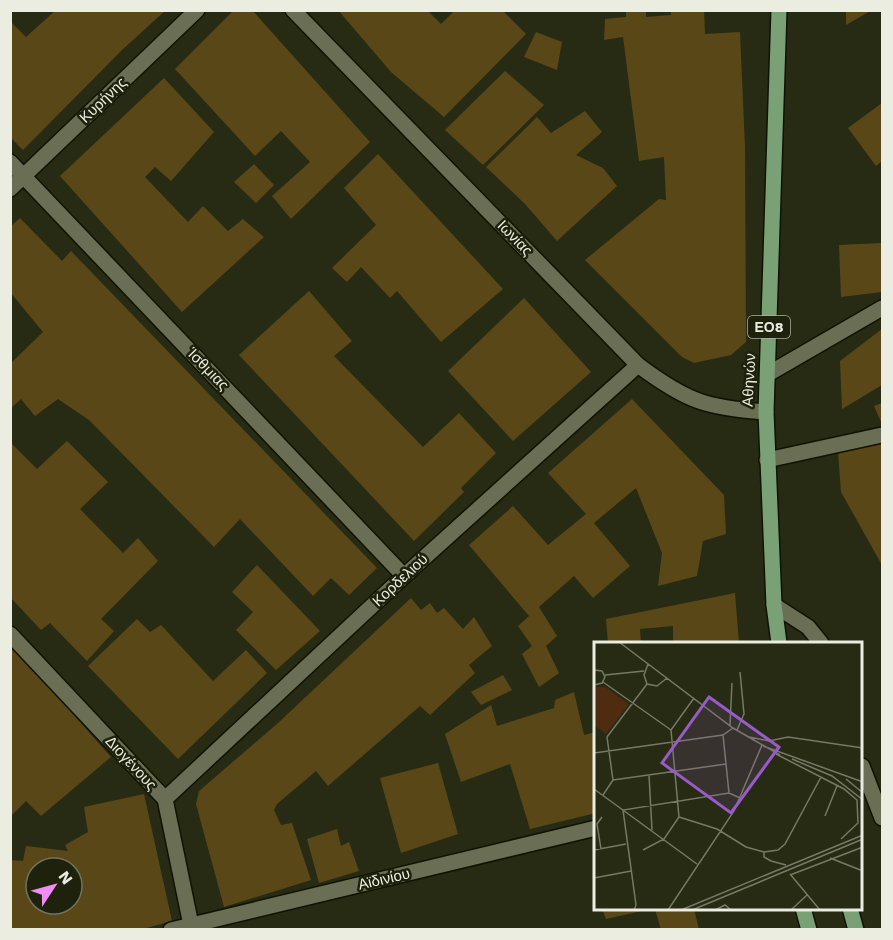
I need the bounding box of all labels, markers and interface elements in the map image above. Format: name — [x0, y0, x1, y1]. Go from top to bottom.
street label: Κυρήνης — [76, 73, 130, 127]
street label: Ιωνίας — [494, 216, 536, 260]
road number: ΕΟ8 — [748, 316, 790, 338]
street label: Ίσθμιας — [183, 343, 233, 394]
street label: Αθηνών — [739, 353, 759, 407]
street label: Κορδελιού — [369, 550, 431, 610]
inset map — [594, 642, 863, 910]
street label: Διογένους — [102, 732, 160, 794]
north arrow — [24, 856, 84, 916]
street label: Αϊδινίου — [356, 864, 412, 894]
text: N — [55, 867, 77, 888]

